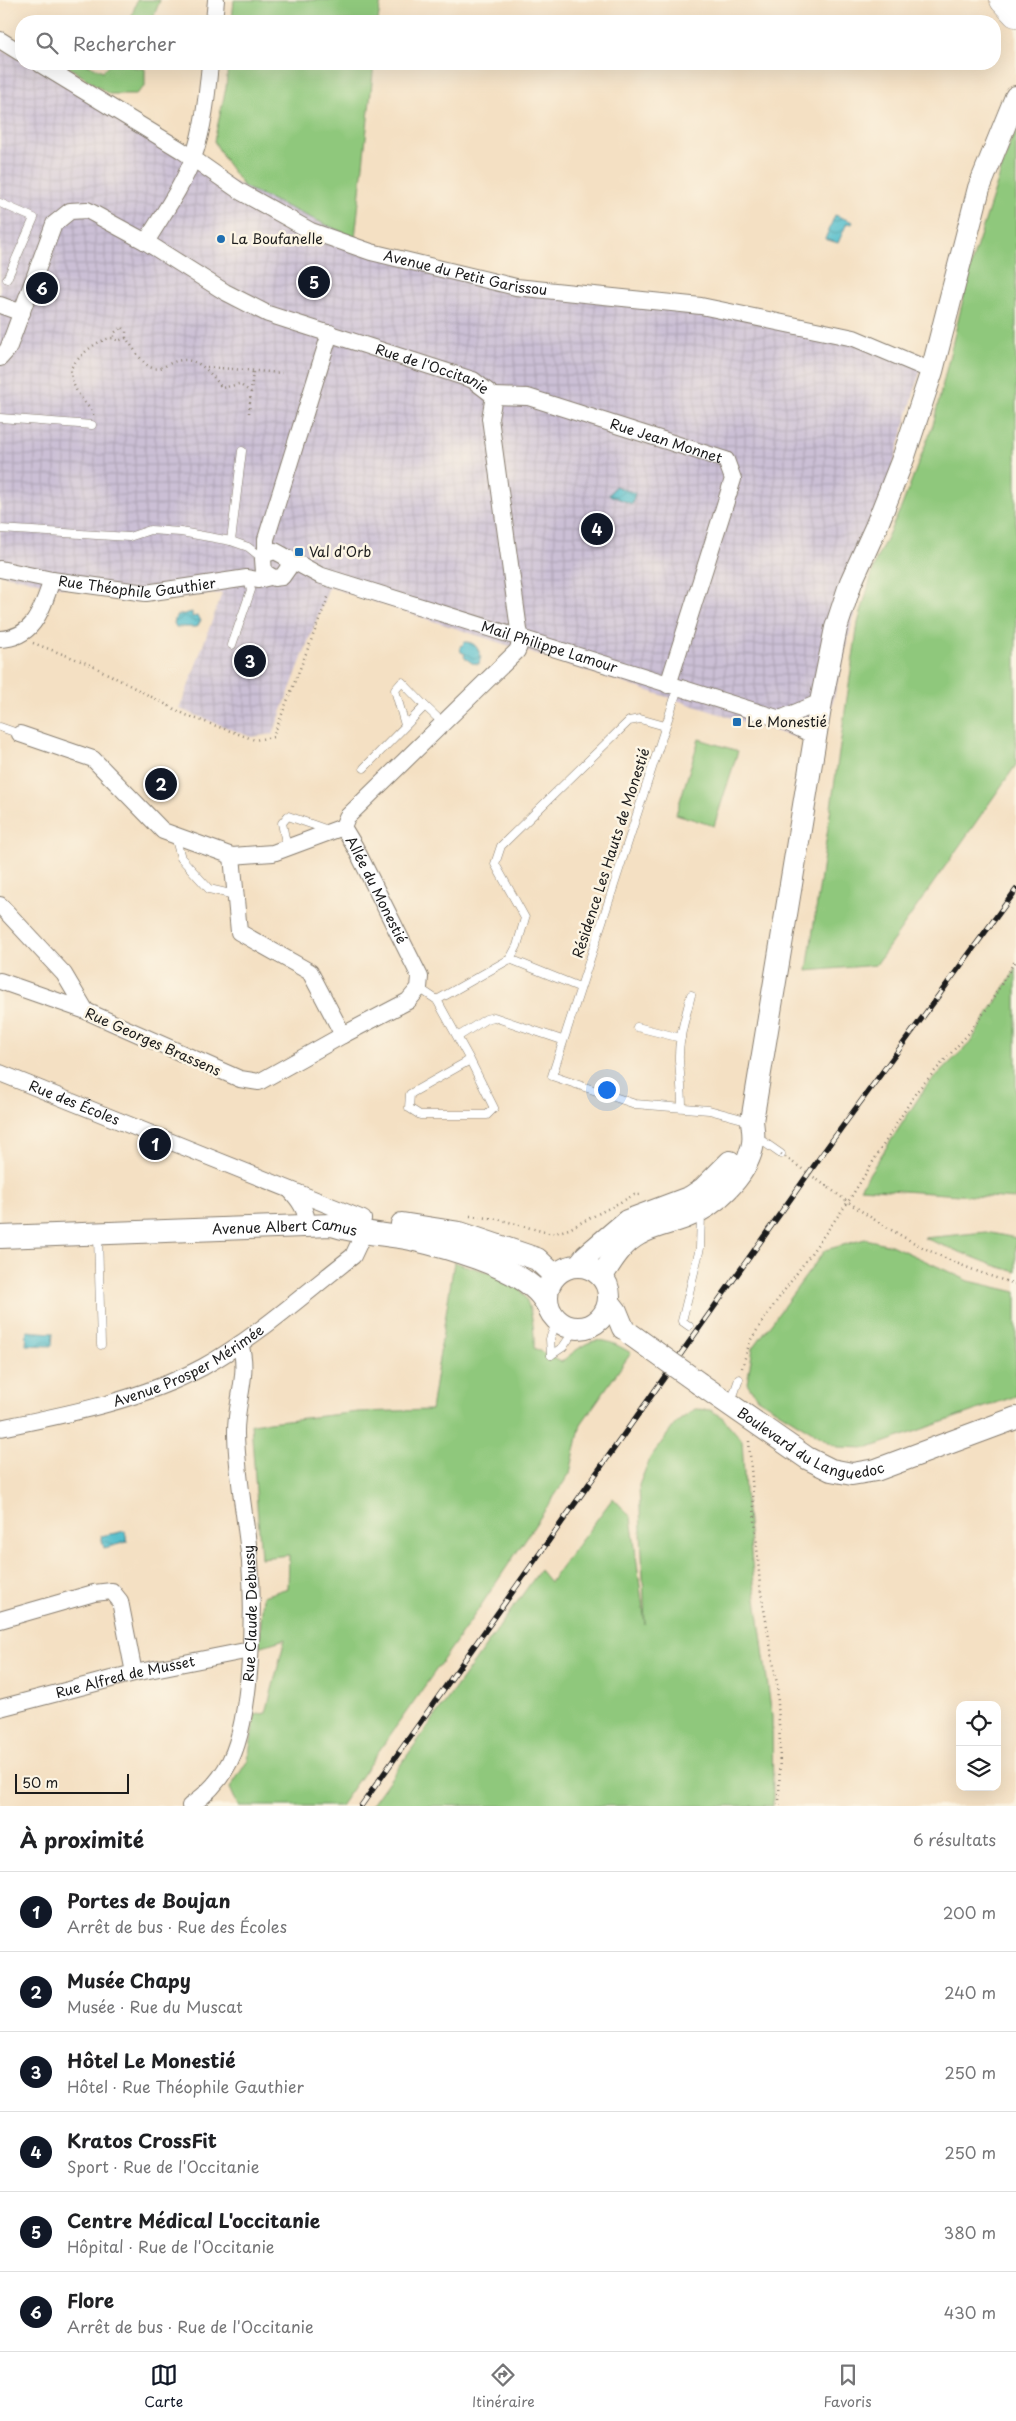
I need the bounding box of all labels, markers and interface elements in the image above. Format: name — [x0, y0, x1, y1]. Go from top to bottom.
search box — [15, 15, 1001, 70]
icon: search — [33, 29, 61, 57]
text: Rechercher — [73, 29, 176, 57]
place label: La Boufanelle — [231, 228, 323, 249]
marker: La Boufanelle — [215, 233, 227, 245]
street label: Avenue du Petit Garissou — [382, 244, 548, 300]
pin: 5 — [298, 263, 330, 301]
pin: 6 — [26, 269, 58, 307]
street label: Rue de l'Occitanie — [373, 338, 494, 399]
street label: Rue Jean Monnet — [607, 413, 725, 468]
pin: 4 — [581, 510, 613, 548]
place label: Val d'Orb — [309, 541, 371, 562]
marker: Val d'Orb — [293, 546, 305, 558]
street label: Rue Théophile Gauthier — [57, 570, 218, 603]
street label: Mail Philippe Lamour — [479, 615, 621, 678]
pin: 3 — [234, 642, 266, 680]
place label: Le Monestié — [747, 711, 827, 732]
marker: Le Monestié — [731, 716, 743, 728]
street label: Résidence Les Hauts de Monestié — [567, 745, 654, 960]
pin: 2 — [145, 765, 177, 803]
street label: Allée du Monestié — [341, 832, 413, 947]
street label: Rue Georges Brassens — [82, 1002, 224, 1081]
street label: Rue des Écoles — [26, 1075, 123, 1130]
your location — [594, 1077, 620, 1103]
pin: 1 — [139, 1125, 171, 1163]
street label: Avenue Albert Camus — [212, 1214, 359, 1241]
street label: Avenue Prosper Mérimée — [110, 1319, 268, 1412]
street label: Boulevard du Languedoc — [733, 1402, 887, 1484]
street label: Rue Claude Debussy — [237, 1544, 262, 1683]
street label: Rue Alfred de Musset — [53, 1650, 197, 1703]
map controls — [956, 1701, 1001, 1791]
button: locate — [956, 1701, 1001, 1746]
button: layers — [956, 1746, 1001, 1791]
scale bar — [15, 1771, 129, 1794]
text: 50 m — [22, 1772, 58, 1793]
text: À proximité — [20, 1823, 144, 1855]
text: 6 résultats — [913, 1827, 996, 1851]
text: Portes de Boujan — [67, 1886, 230, 1914]
text: 1 — [32, 1900, 40, 1924]
text: 200 m — [943, 1900, 996, 1924]
text: Arrêt de bus · Rue des Écoles — [67, 1914, 287, 1938]
text: Musée Chapy — [67, 1966, 191, 1994]
text: 2 — [30, 1980, 42, 2004]
text: 240 m — [944, 1980, 996, 2004]
text: Musée · Rue du Muscat — [67, 1994, 243, 2018]
text: Hôtel Le Monestié — [67, 2046, 236, 2074]
text: 3 — [31, 2060, 41, 2084]
text: 250 m — [945, 2060, 996, 2084]
text: Hôtel · Rue Théophile Gauthier — [67, 2074, 304, 2098]
text: Kratos CrossFit — [67, 2126, 217, 2154]
text: 4 — [31, 2140, 41, 2164]
text: 250 m — [945, 2140, 996, 2164]
text: Sport · Rue de l'Occitanie — [67, 2154, 259, 2178]
text: Centre Médical L'occitanie — [67, 2206, 320, 2234]
text: 5 — [31, 2220, 41, 2244]
text: 380 m — [944, 2220, 996, 2244]
text: Hôpital · Rue de l'Occitanie — [67, 2234, 275, 2258]
text: Flore — [67, 2286, 114, 2314]
text: 6 — [30, 2300, 42, 2324]
text: 430 m — [944, 2300, 996, 2324]
text: Arrêt de bus · Rue de l'Occitanie — [67, 2314, 314, 2338]
tab: Carte — [144, 2361, 183, 2412]
tab: Itinéraire — [472, 2361, 535, 2412]
tab: Favoris — [824, 2361, 872, 2412]

